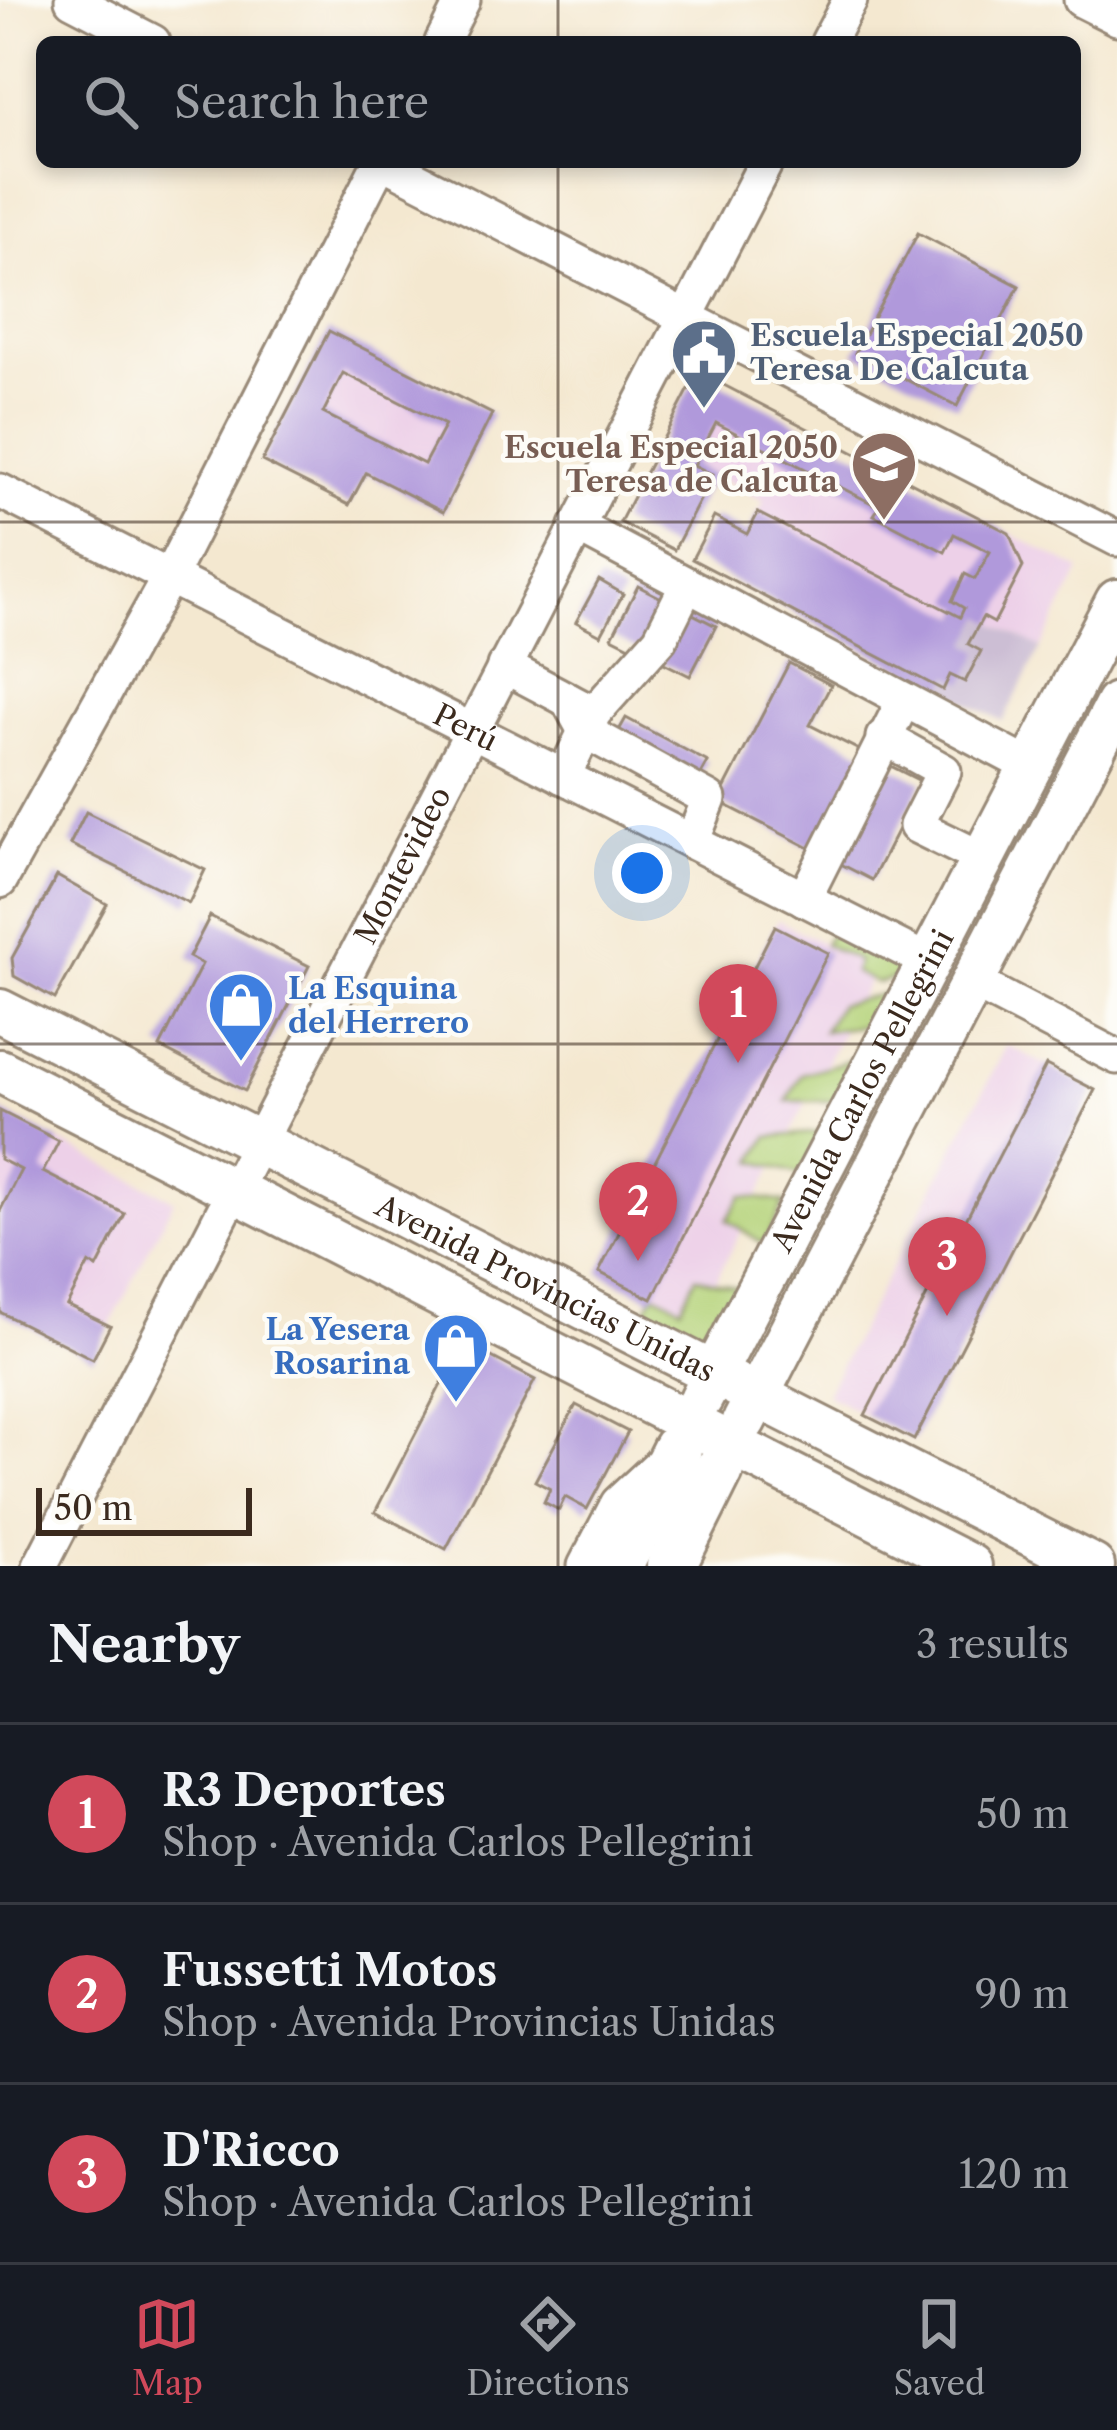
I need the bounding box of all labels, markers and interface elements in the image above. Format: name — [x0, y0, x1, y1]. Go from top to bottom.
search box — [36, 36, 1081, 168]
icon: search — [78, 69, 144, 135]
text: Search here — [174, 74, 429, 130]
public building icon: Escuela Especial 2050 Teresa De Calcuta — [669, 317, 739, 411]
place label: Escuela Especial 2050 Teresa De Calcuta — [750, 317, 1084, 388]
place label: Escuela Especial 2050 Teresa de Calcuta — [504, 429, 839, 500]
school or university icon: Escuela Especial 2050 Teresa de Calcuta — [849, 429, 919, 523]
street label: Perú — [428, 696, 504, 759]
street label: Montevideo — [346, 780, 458, 950]
your location — [612, 843, 672, 903]
street label: Avenida Carlos Pellegrini — [762, 923, 961, 1259]
pin: 1 — [699, 964, 777, 1063]
shop icon: La Esquina del Herrero — [206, 970, 276, 1064]
place label: La Esquina del Herrero — [288, 970, 469, 1041]
pin: 2 — [599, 1162, 677, 1261]
street label: Avenida Provincias Unidas — [369, 1186, 721, 1390]
pin: 3 — [908, 1217, 986, 1316]
place label: La Yesera Rosarina — [265, 1311, 411, 1382]
shop icon: La Yesera Rosarina — [421, 1311, 491, 1405]
scale bar — [36, 1482, 252, 1535]
text: 50 m — [54, 1488, 132, 1529]
text: Nearby — [48, 1613, 240, 1675]
text: 3 results — [916, 1620, 1069, 1668]
text: R3 Deportes — [162, 1762, 446, 1818]
text: 1 — [78, 1790, 96, 1838]
text: 50 m — [976, 1790, 1069, 1838]
text: Shop · Avenida Carlos Pellegrini — [162, 1818, 753, 1866]
text: Fussetti Motos — [162, 1942, 497, 1998]
text: 2 — [75, 1970, 99, 2018]
text: 90 m — [975, 1970, 1069, 2018]
text: Shop · Avenida Provincias Unidas — [162, 1998, 776, 2046]
text: D'Ricco — [162, 2122, 340, 2178]
text: 3 — [76, 2150, 98, 2198]
text: 120 m — [959, 2150, 1069, 2198]
text: Shop · Avenida Carlos Pellegrini — [162, 2178, 753, 2226]
tab: Map — [132, 2291, 203, 2404]
tab: Directions — [467, 2291, 630, 2404]
tab: Saved — [893, 2291, 985, 2404]

